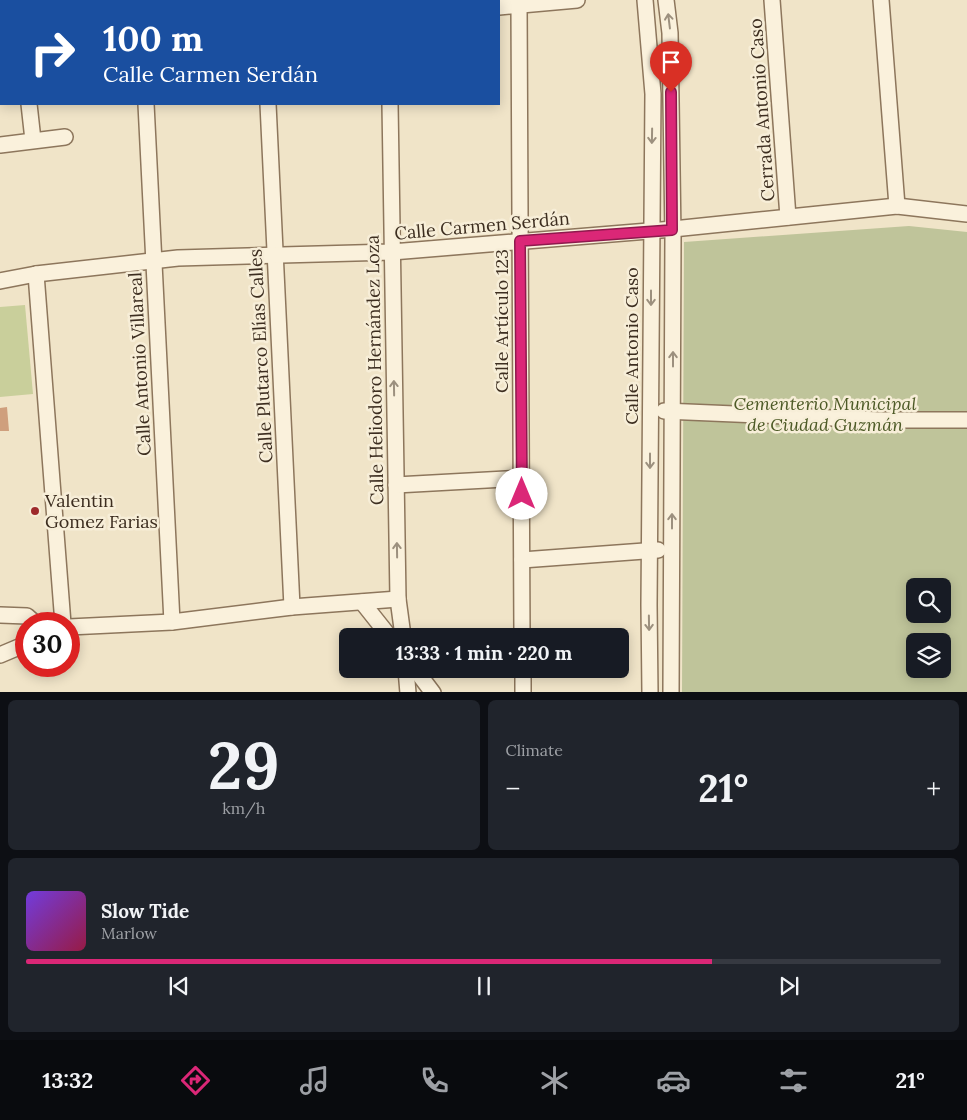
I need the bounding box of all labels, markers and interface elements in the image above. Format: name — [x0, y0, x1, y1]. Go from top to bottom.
one-way arrow — [664, 14, 674, 30]
text: 100 m — [103, 16, 203, 61]
street label: Cerrada Antonio Caso — [744, 18, 779, 202]
icon: right — [20, 20, 85, 85]
pin — [650, 41, 692, 92]
icon: arrive — [657, 48, 685, 76]
text: Calle Carmen Serdán — [103, 60, 318, 88]
one-way arrow — [647, 128, 657, 144]
street label: Calle Carmen Serdán — [393, 206, 571, 245]
street label: Calle Heliodoro Hernández Loza — [361, 235, 388, 505]
street label: Calle Plutarco Elías Calles — [243, 248, 278, 464]
street label: Calle Artículo 123 — [490, 249, 513, 393]
street label: Calle Antonio Caso — [620, 267, 643, 425]
street label: Calle Antonio Villareal — [123, 271, 156, 457]
one-way arrow — [646, 290, 656, 306]
one-way arrow — [668, 351, 678, 368]
one-way arrow — [389, 380, 399, 396]
park label: Cementerio Municipal de Ciudad Guzmán — [733, 392, 917, 436]
one-way arrow — [645, 452, 655, 469]
position arrow — [495, 467, 547, 519]
place label: Valentin Gomez Farias — [44, 489, 158, 533]
marker: Valentin Gomez Farias — [29, 505, 41, 517]
one-way arrow — [667, 514, 677, 530]
one-way arrow — [392, 543, 402, 559]
map controls — [906, 578, 951, 678]
button: search — [906, 578, 951, 623]
speed limit sign: 30 — [15, 612, 80, 677]
one-way arrow — [644, 615, 654, 631]
button: layers — [906, 633, 951, 678]
text: 13:33 · 1 min · 220 m — [396, 641, 572, 665]
text: 29 — [208, 724, 280, 807]
text: Climate — [506, 740, 563, 760]
text: 21° — [698, 764, 748, 812]
text: − — [506, 771, 520, 807]
text: + — [926, 771, 941, 807]
text: km/h — [222, 798, 265, 818]
text: Slow Tide — [101, 899, 189, 923]
text: Marlow — [101, 923, 157, 943]
icon: previous — [165, 972, 193, 1000]
icon: pause — [470, 972, 498, 1000]
icon: next — [775, 972, 803, 1000]
icon: directions — [178, 1063, 213, 1098]
icon: music — [297, 1063, 332, 1098]
icon: phone — [417, 1063, 452, 1098]
icon: climate — [537, 1063, 572, 1098]
icon: car — [656, 1063, 691, 1098]
icon: filters — [776, 1063, 811, 1098]
text: 13:32 — [42, 1066, 93, 1094]
text: 21° — [896, 1066, 925, 1094]

